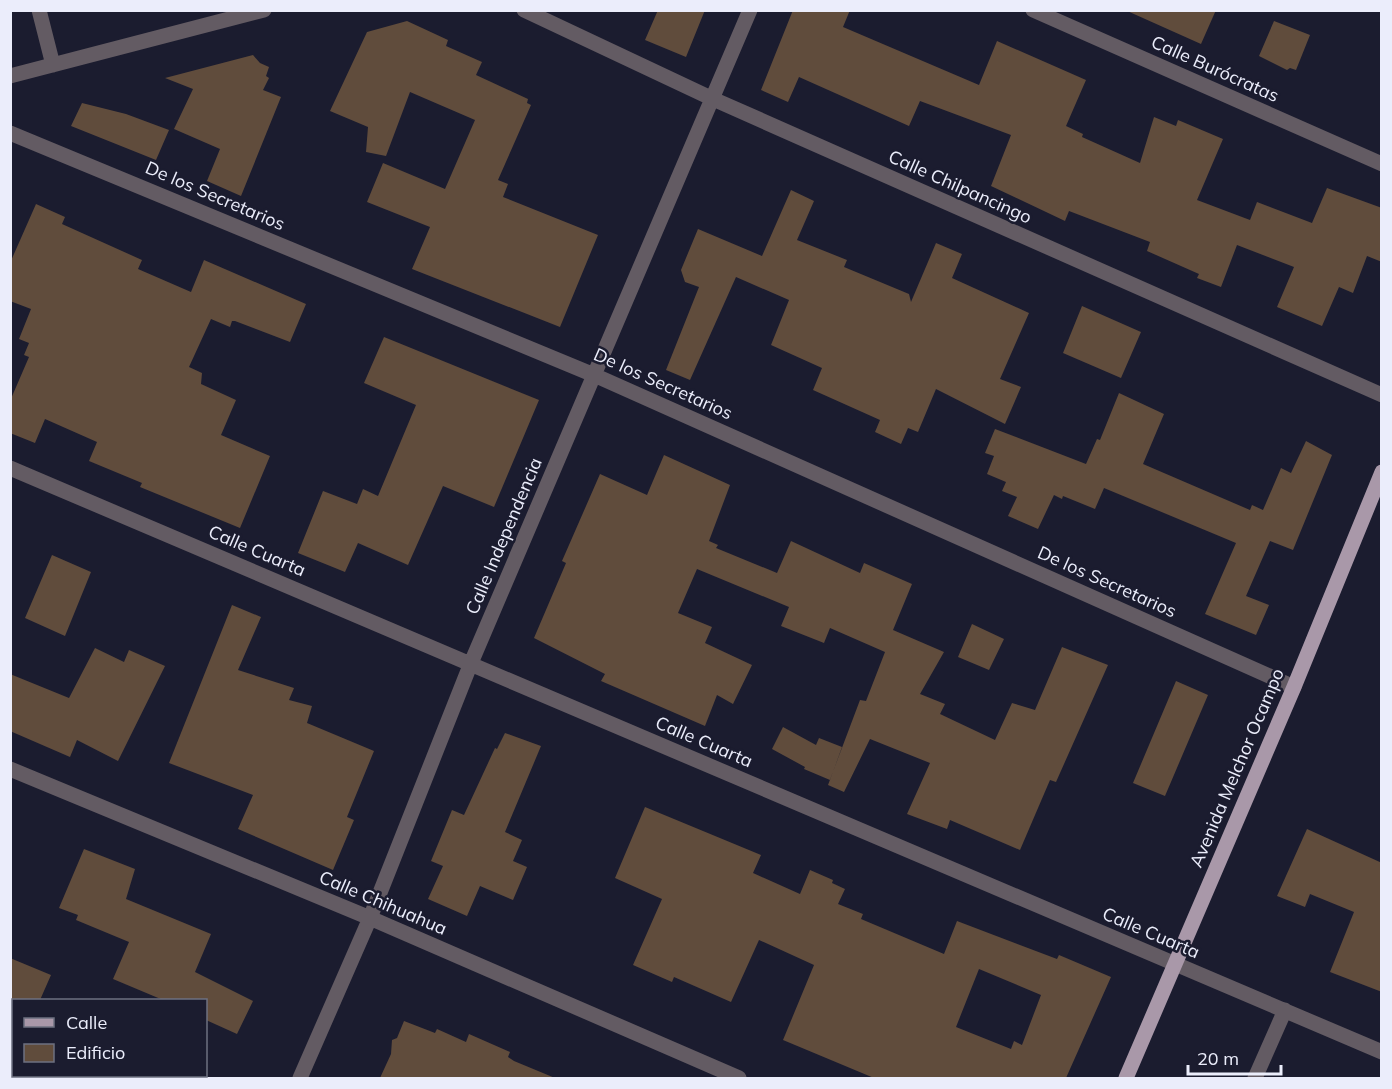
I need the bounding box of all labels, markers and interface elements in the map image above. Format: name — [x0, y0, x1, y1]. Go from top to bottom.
street label: Calle Burócratas — [1148, 30, 1283, 107]
street label: Calle Chilpancingo — [885, 145, 1035, 228]
street label: De los Secretarios — [142, 156, 288, 235]
street label: De los Secretarios — [590, 343, 736, 424]
street label: Calle Independencia — [460, 454, 547, 618]
street label: Calle Cuarta — [205, 520, 309, 581]
street label: De los Secretarios — [1034, 541, 1180, 622]
street label: Avenida Melchor Ocampo — [1184, 665, 1289, 871]
street label: Calle Cuarta — [652, 711, 756, 772]
street label: Calle Chihuahua — [316, 865, 451, 940]
street label: Calle Cuarta — [1099, 902, 1203, 963]
legend — [12, 999, 207, 1077]
text: Calle — [66, 1011, 107, 1034]
scale bar — [1188, 1038, 1281, 1076]
text: Edificio — [66, 1041, 125, 1064]
text: 20 m — [1197, 1047, 1239, 1070]

